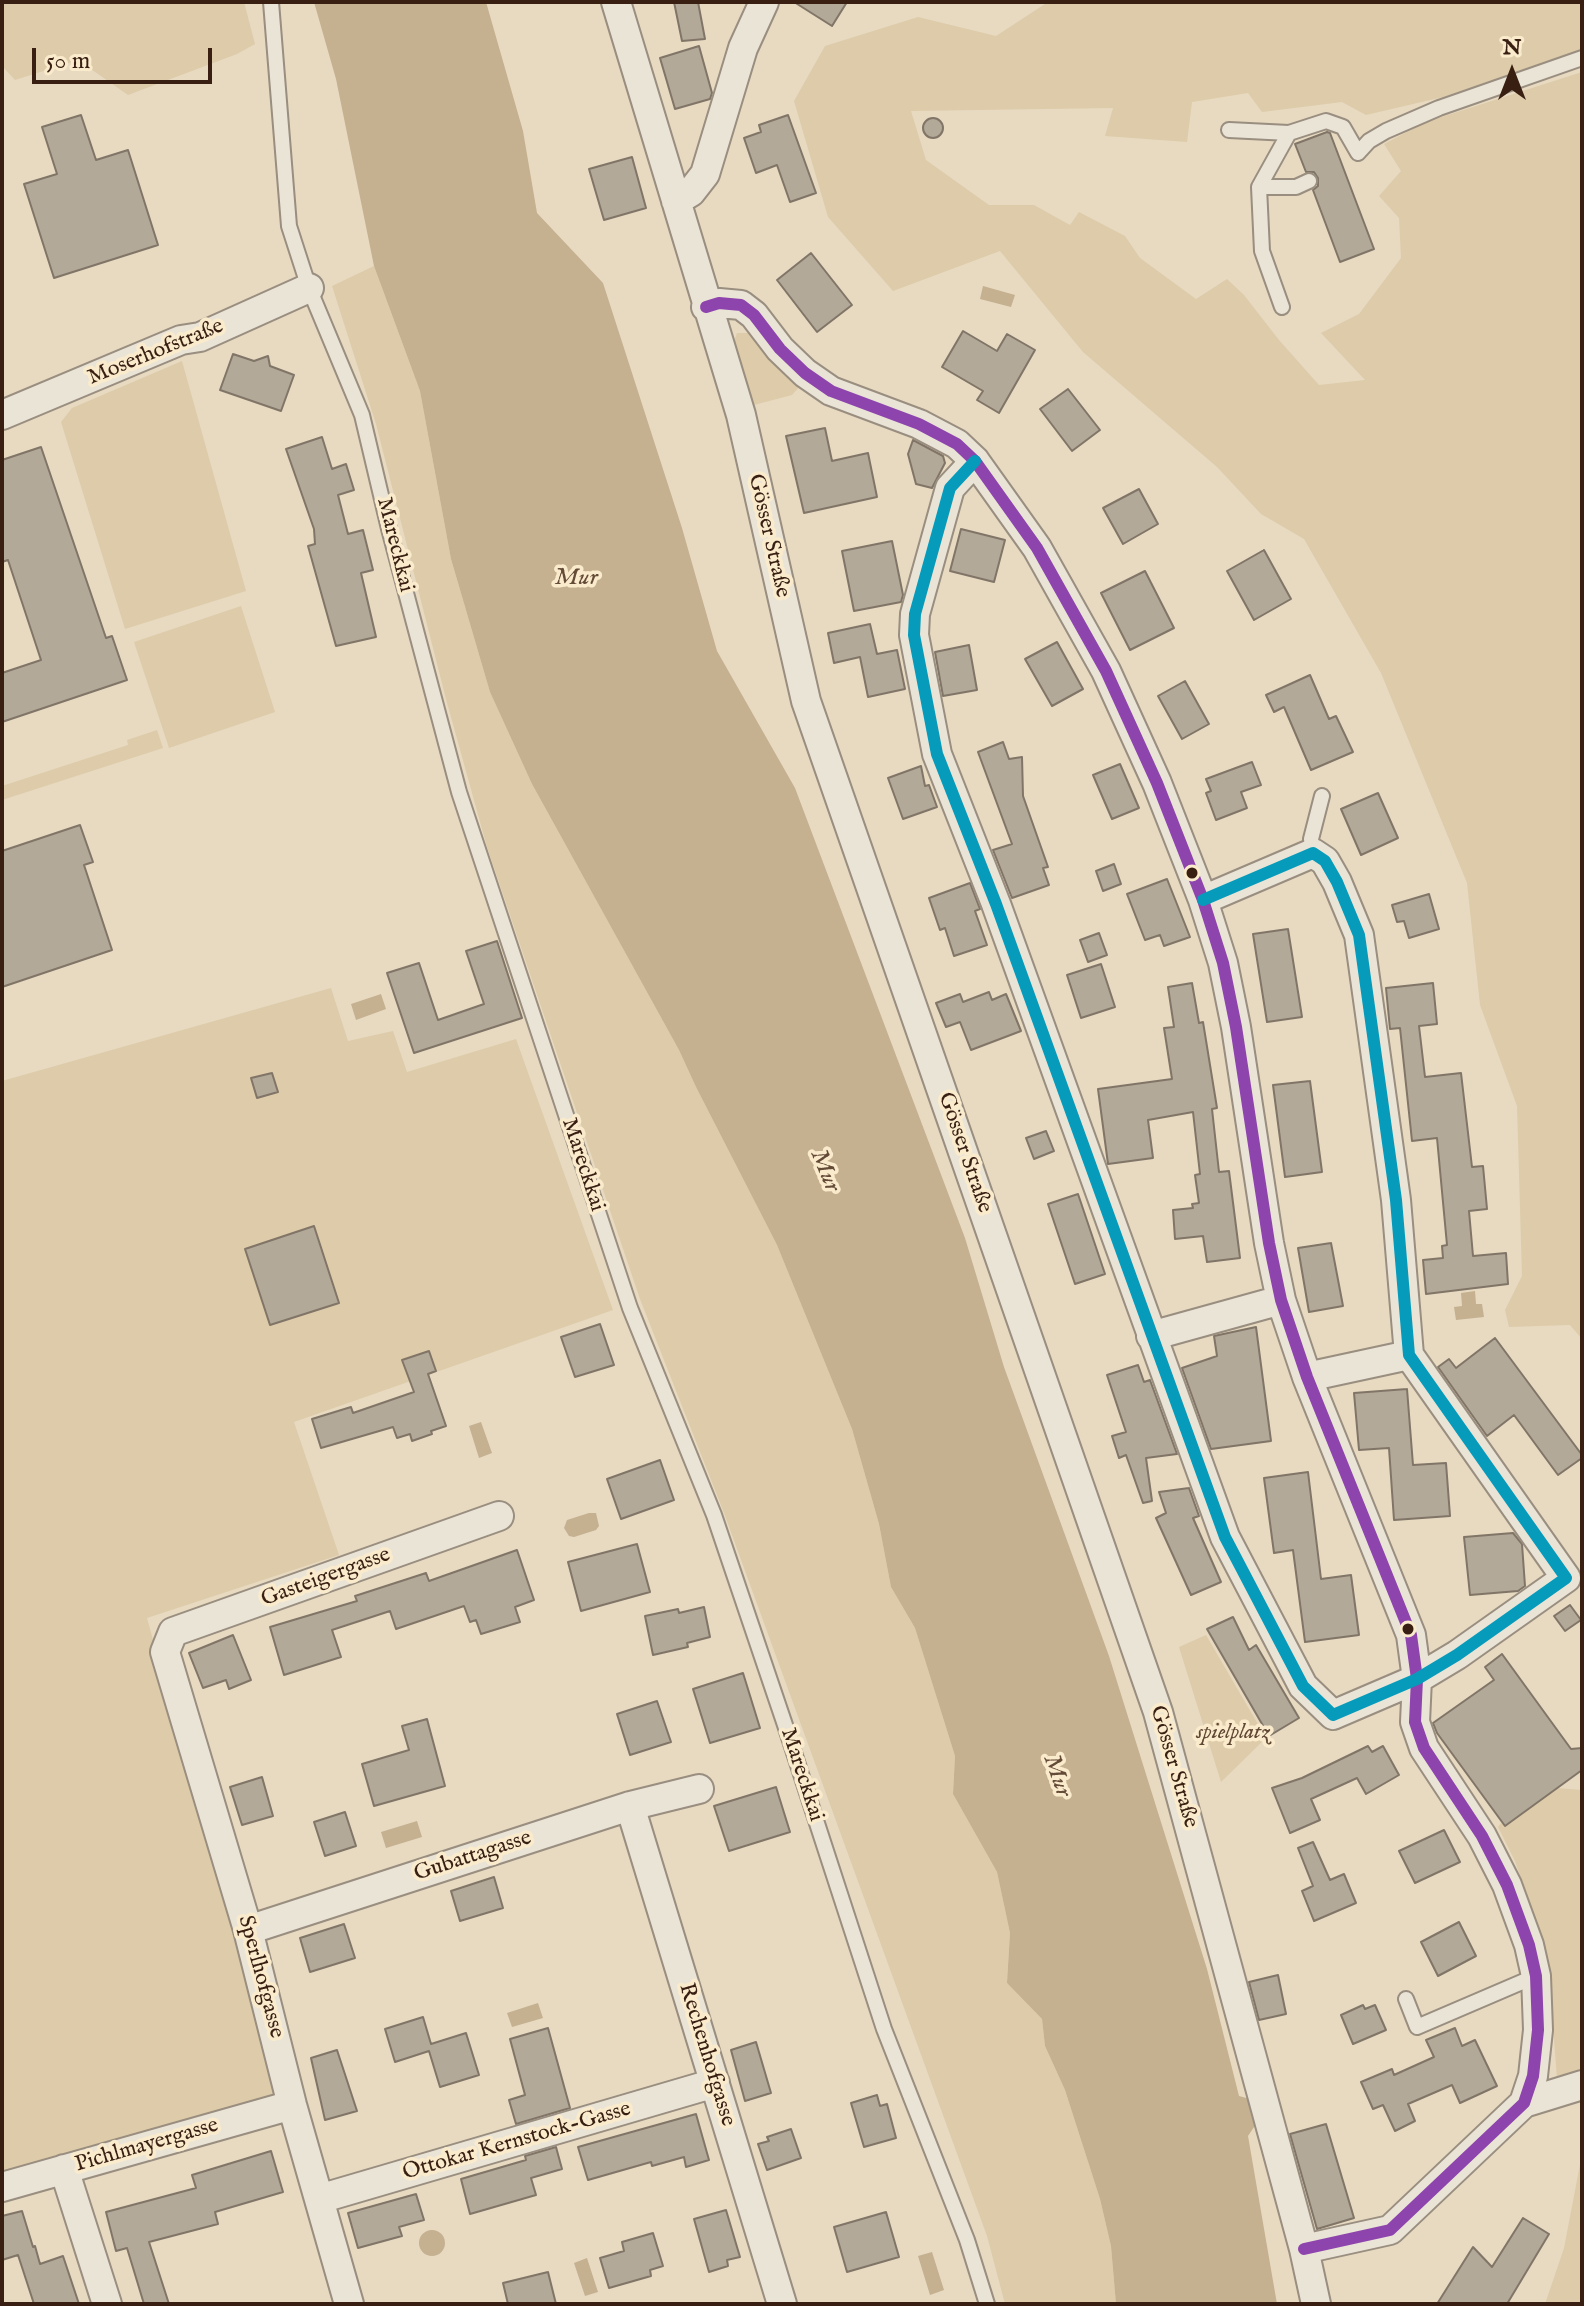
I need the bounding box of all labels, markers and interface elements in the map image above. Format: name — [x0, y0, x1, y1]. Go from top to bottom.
scale bar — [36, 32, 216, 82]
north arrow — [1472, 32, 1552, 112]
text: N — [1502, 34, 1522, 62]
text: 50 m — [46, 46, 90, 77]
street label: Moserhofstraße — [84, 314, 228, 392]
street label: Gösser Straße — [741, 472, 795, 600]
street label: Mareckkai — [369, 495, 419, 595]
water label: Mur — [554, 565, 598, 593]
unlabelled marker — [1184, 865, 1200, 881]
street label: Gösser Straße — [931, 1089, 997, 1217]
street label: Mareckkai — [554, 1115, 610, 1215]
water label: Mur — [803, 1146, 845, 1196]
street label: Gasteigergasse — [258, 1542, 394, 1614]
unlabelled marker — [1400, 1621, 1416, 1637]
street label: Gösser Straße — [1143, 1703, 1203, 1831]
park label: spielplatz — [1197, 1720, 1269, 1746]
street label: Mareckkai — [773, 1725, 829, 1825]
water label: Mur — [1035, 1751, 1077, 1801]
street label: Gubattagasse — [411, 1826, 535, 1888]
street label: Sperlhofgasse — [231, 1913, 289, 2041]
street label: Rechenhofgasse — [672, 1980, 740, 2130]
street label: Ottokar Kernstock-Gasse — [400, 2097, 634, 2187]
street label: Pichlmayergasse — [72, 2113, 222, 2179]

